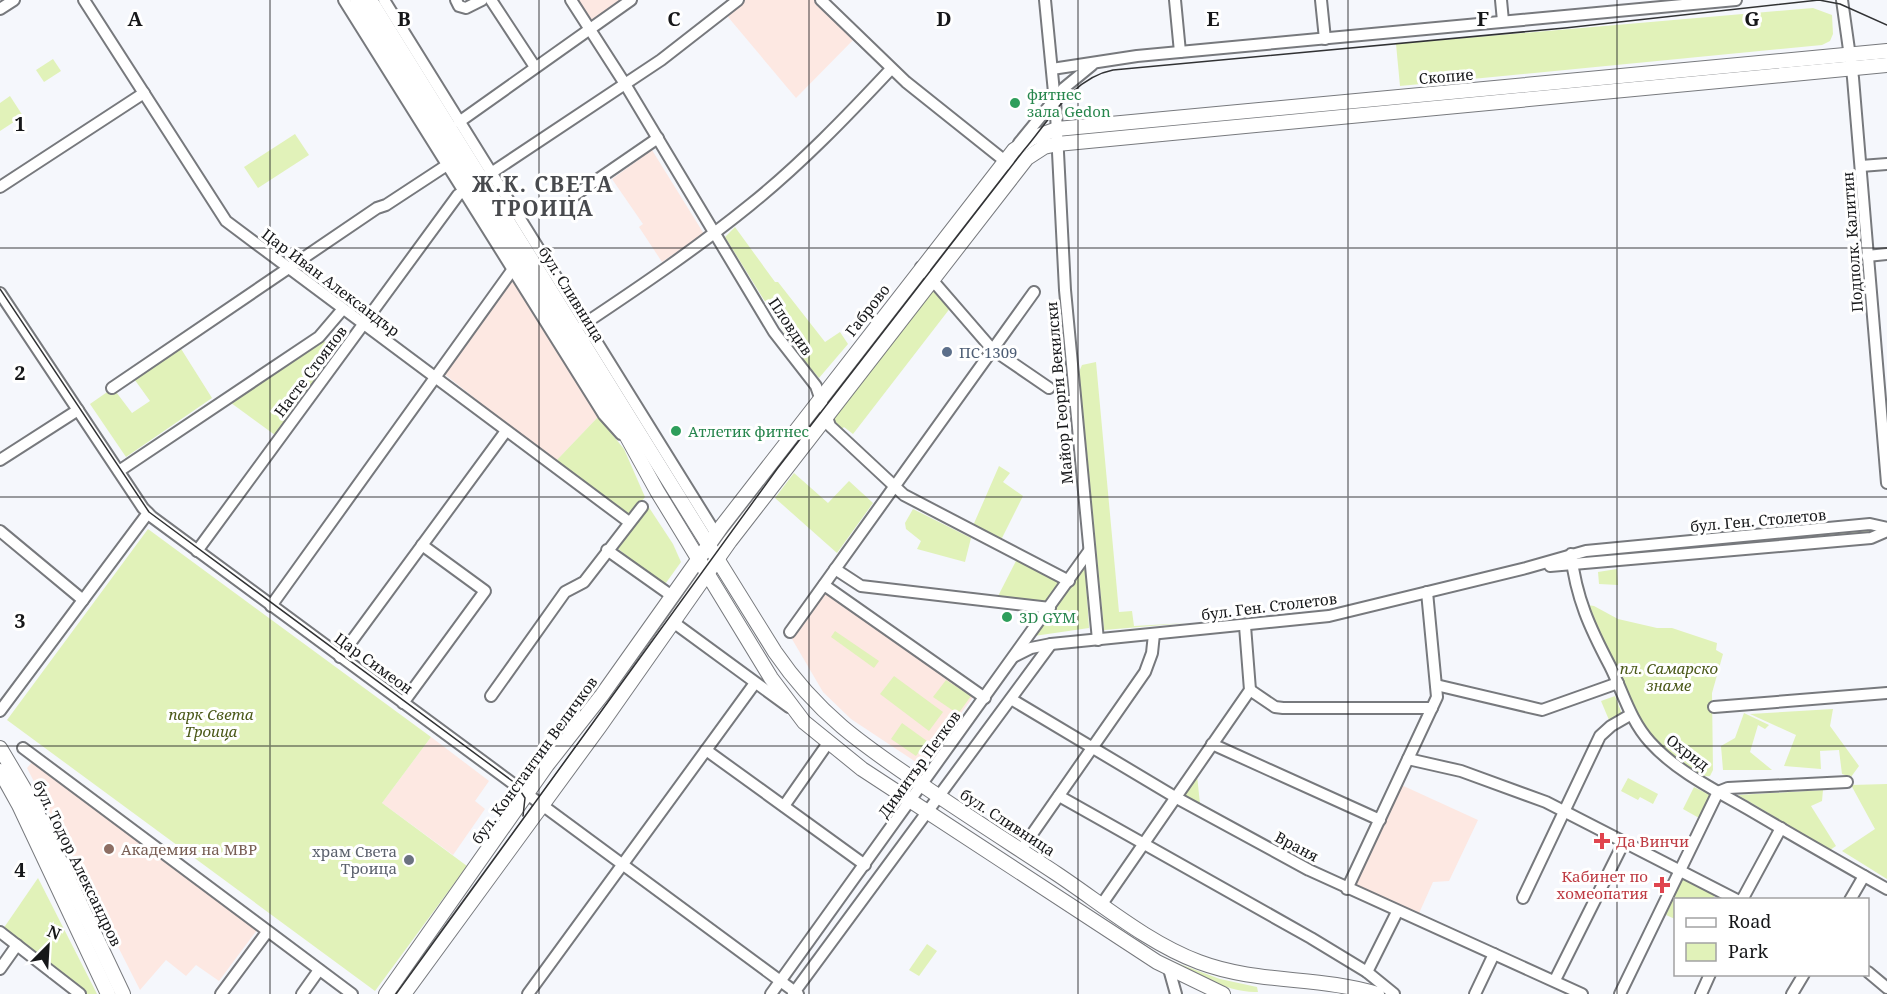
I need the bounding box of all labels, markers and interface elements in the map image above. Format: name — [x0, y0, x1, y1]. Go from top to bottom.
text: A — [127, 5, 143, 32]
text: B — [397, 5, 411, 32]
text: C — [667, 5, 681, 32]
text: D — [936, 5, 952, 32]
text: E — [1206, 5, 1220, 32]
text: F — [1477, 5, 1489, 32]
text: G — [1744, 5, 1760, 32]
street label: Скопие — [1418, 64, 1474, 88]
place label: фитнес зала Gedon — [1027, 84, 1111, 121]
marker: фитнес зала Gedon — [1008, 96, 1022, 110]
text: 1 — [14, 110, 26, 137]
district label: Ж.К. СВЕТА ТРОИЦА — [472, 170, 614, 222]
street label: Подполк. Калитин — [1837, 171, 1867, 313]
street label: Цар Иван Александър — [258, 224, 404, 340]
street label: бул. Сливница — [534, 242, 610, 346]
street label: Габрово — [840, 280, 894, 340]
street label: Пловдив — [764, 293, 818, 359]
street label: Майор Георги Векилски — [1041, 301, 1077, 485]
street label: Насте Стоянов — [269, 321, 351, 421]
place label: ПС 1309 — [959, 342, 1017, 362]
marker: ПС 1309 — [940, 345, 954, 359]
text: 2 — [14, 359, 26, 386]
place label: Атлетик фитнес — [688, 421, 809, 441]
marker: Атлетик фитнес — [669, 424, 683, 438]
street label: бул. Ген. Столетов — [1689, 504, 1827, 536]
street label: бул. Ген. Столетов — [1200, 588, 1338, 624]
text: 3 — [14, 607, 26, 634]
place label: 3D GYM — [1019, 607, 1076, 627]
marker: 3D GYM — [1000, 610, 1014, 624]
street label: Цар Симеон — [331, 628, 417, 698]
park label: пл. Самарско знаме — [1620, 658, 1719, 695]
street label: бул. Константин Величков — [467, 672, 601, 848]
park label: парк Света Троица — [168, 704, 254, 741]
street label: Димитър Петков — [873, 706, 965, 822]
street label: Охрид — [1663, 729, 1713, 775]
street label: бул. Тодор Александров — [29, 777, 127, 949]
street label: бул. Сливница — [957, 784, 1059, 860]
street label: Враня — [1272, 826, 1322, 866]
place label: Да Винчи — [1616, 831, 1689, 851]
marker: Да Винчи — [1593, 832, 1611, 850]
place label: Академия на МВР — [121, 839, 257, 859]
place label: храм Света Троица — [312, 841, 397, 878]
marker: Академия на МВР — [102, 842, 116, 856]
marker: храм Света Троица — [402, 853, 416, 867]
text: 4 — [14, 856, 26, 883]
place label: Кабинет по хомеопатия — [1557, 866, 1648, 903]
marker: Кабинет по хомеопатия — [1653, 876, 1671, 894]
legend — [1674, 898, 1869, 976]
text: Road — [1728, 909, 1771, 933]
north arrow — [18, 916, 78, 976]
text: N — [44, 920, 65, 945]
text: Park — [1728, 939, 1768, 963]

